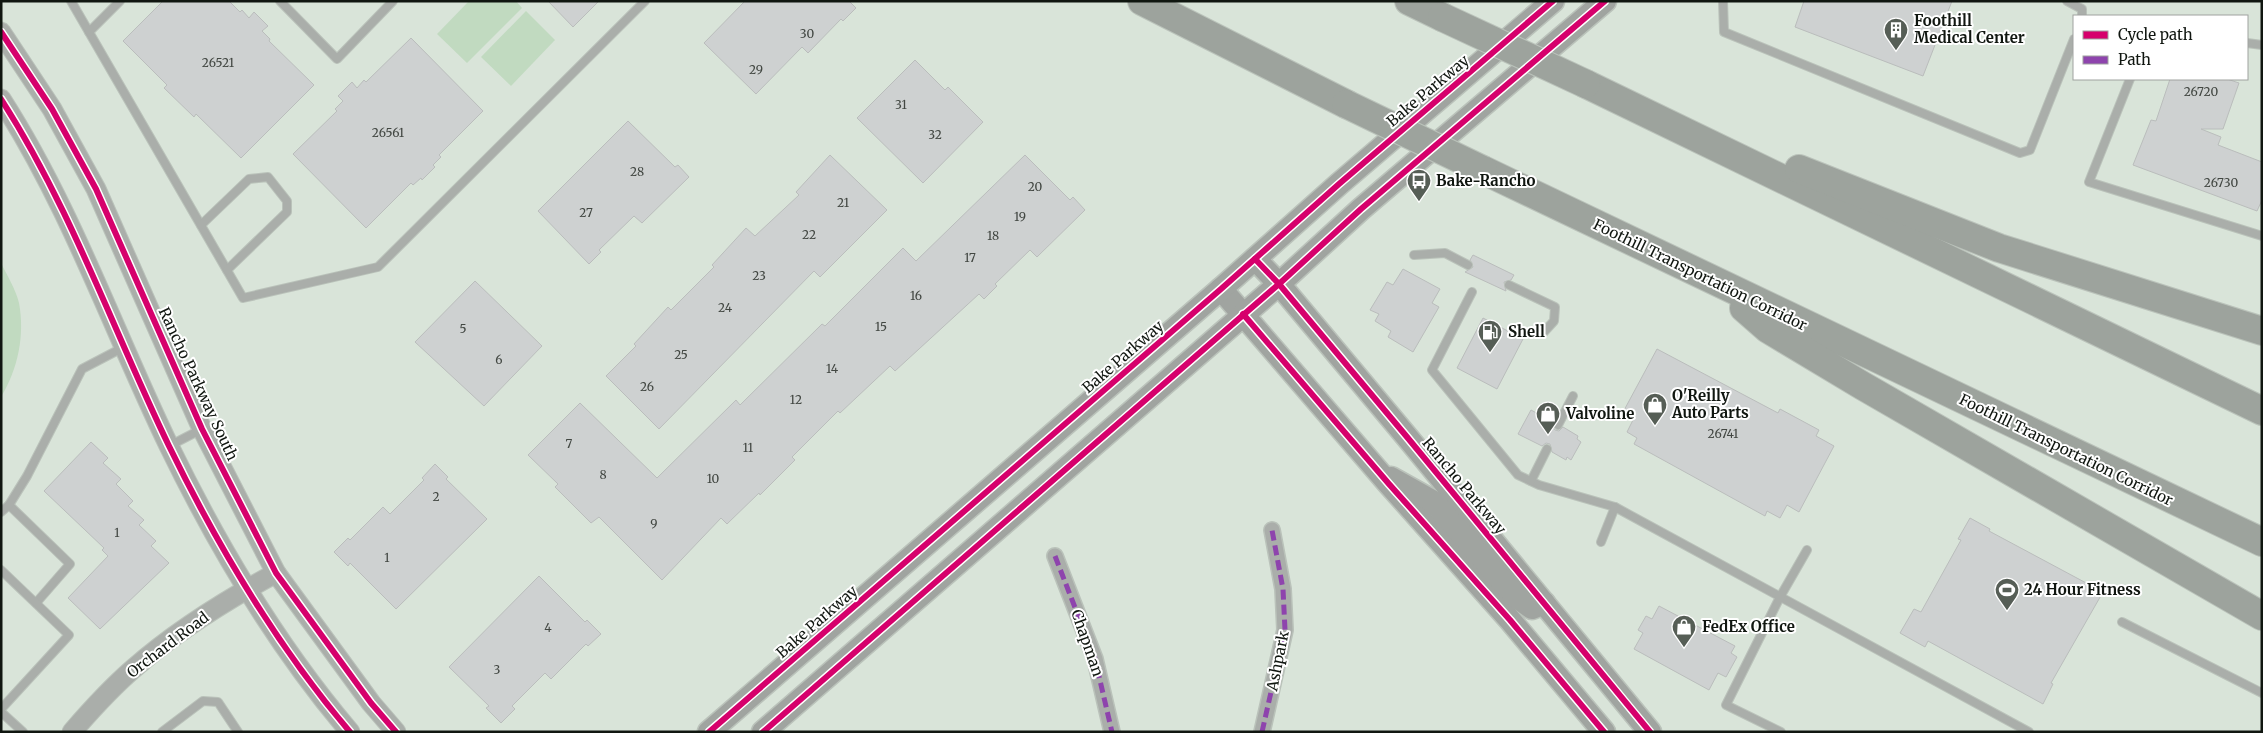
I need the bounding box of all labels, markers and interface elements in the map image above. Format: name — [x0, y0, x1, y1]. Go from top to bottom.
place label: Foothill Medical Center — [1914, 11, 2025, 47]
legend — [2073, 15, 2248, 80]
building icon: Foothill Medical Center — [1883, 17, 1909, 51]
text: Cycle path — [2118, 25, 2193, 44]
house number: 30 — [800, 26, 814, 41]
text: Path — [2118, 50, 2151, 69]
street label: Bake Parkway — [1383, 51, 1473, 131]
house number: 26521 — [202, 55, 235, 70]
house number: 29 — [749, 62, 763, 77]
house number: 26720 — [2184, 84, 2218, 99]
house number: 31 — [895, 97, 907, 112]
house number: 26561 — [372, 125, 405, 140]
house number: 32 — [928, 127, 942, 142]
house number: 28 — [630, 164, 644, 179]
bus stop icon: Bake-Rancho — [1406, 168, 1432, 202]
place label: Bake-Rancho — [1436, 171, 1535, 190]
house number: 26730 — [2204, 175, 2238, 190]
house number: 20 — [1028, 179, 1043, 194]
house number: 21 — [837, 195, 850, 210]
house number: 27 — [579, 205, 593, 220]
house number: 19 — [1014, 209, 1026, 224]
street label: Foothill Transportation Corridor — [1590, 214, 1810, 335]
house number: 22 — [802, 227, 816, 242]
house number: 18 — [987, 228, 999, 243]
house number: 17 — [964, 250, 976, 265]
house number: 23 — [752, 268, 766, 283]
house number: 16 — [910, 288, 922, 303]
house number: 24 — [718, 300, 733, 315]
street label: Rancho Parkway South — [155, 304, 242, 463]
street label: Bake Parkway — [1078, 316, 1167, 397]
house number: 15 — [875, 319, 887, 334]
fuel station icon: Shell — [1477, 319, 1503, 353]
house number: 5 — [459, 321, 467, 336]
place label: Shell — [1508, 322, 1545, 341]
house number: 25 — [674, 347, 688, 362]
house number: 6 — [495, 352, 503, 367]
house number: 14 — [826, 361, 839, 376]
house number: 26 — [640, 379, 654, 394]
place label: O'Reilly Auto Parts — [1671, 386, 1749, 422]
street label: Foothill Transportation Corridor — [1956, 389, 2176, 510]
house number: 12 — [790, 392, 802, 407]
shop icon: O'Reilly Auto Parts — [1642, 392, 1668, 426]
shop icon: Valvoline — [1535, 401, 1561, 435]
place label: Valvoline — [1565, 404, 1634, 423]
house number: 26741 — [1708, 426, 1739, 441]
street label: Rancho Parkway — [1418, 433, 1511, 538]
house number: 7 — [566, 436, 573, 451]
house number: 11 — [743, 440, 754, 455]
house number: 8 — [599, 467, 607, 482]
house number: 10 — [707, 471, 720, 486]
house number: 2 — [432, 489, 440, 504]
house number: 9 — [650, 516, 658, 531]
house number: 1 — [114, 525, 120, 540]
house number: 1 — [384, 550, 390, 565]
sports icon: 24 Hour Fitness — [1994, 577, 2020, 611]
place label: 24 Hour Fitness — [2024, 580, 2141, 599]
street label: Bake Parkway — [772, 581, 861, 662]
street label: Chapman — [1067, 607, 1108, 679]
street label: Orchard Road — [123, 608, 212, 682]
shop icon: FedEx Office — [1671, 614, 1697, 648]
place label: FedEx Office — [1702, 617, 1795, 636]
house number: 4 — [544, 620, 552, 635]
street label: Ashpark — [1262, 629, 1293, 694]
house number: 3 — [494, 662, 501, 677]

